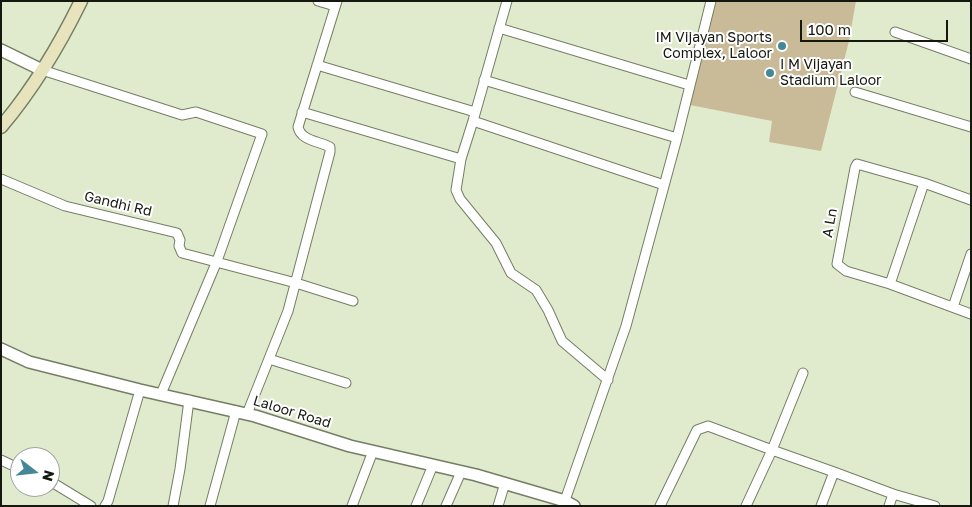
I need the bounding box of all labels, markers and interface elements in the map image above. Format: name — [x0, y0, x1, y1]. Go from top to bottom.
scale bar — [802, 10, 950, 42]
text: 100 m — [808, 20, 851, 38]
place label: IM Vijayan Sports Complex, Laloor — [655, 30, 772, 62]
marker: IM Vijayan Sports Complex, Laloor — [776, 40, 788, 52]
place label: I M Vijayan Stadium Laloor — [780, 57, 882, 90]
marker: I M Vijayan Stadium Laloor — [764, 67, 776, 79]
street label: Gandhi Rd — [83, 188, 153, 220]
street label: A Ln — [819, 207, 841, 239]
street label: Laloor Road — [251, 392, 333, 432]
north arrow — [10, 447, 60, 497]
text: N — [39, 469, 59, 483]

